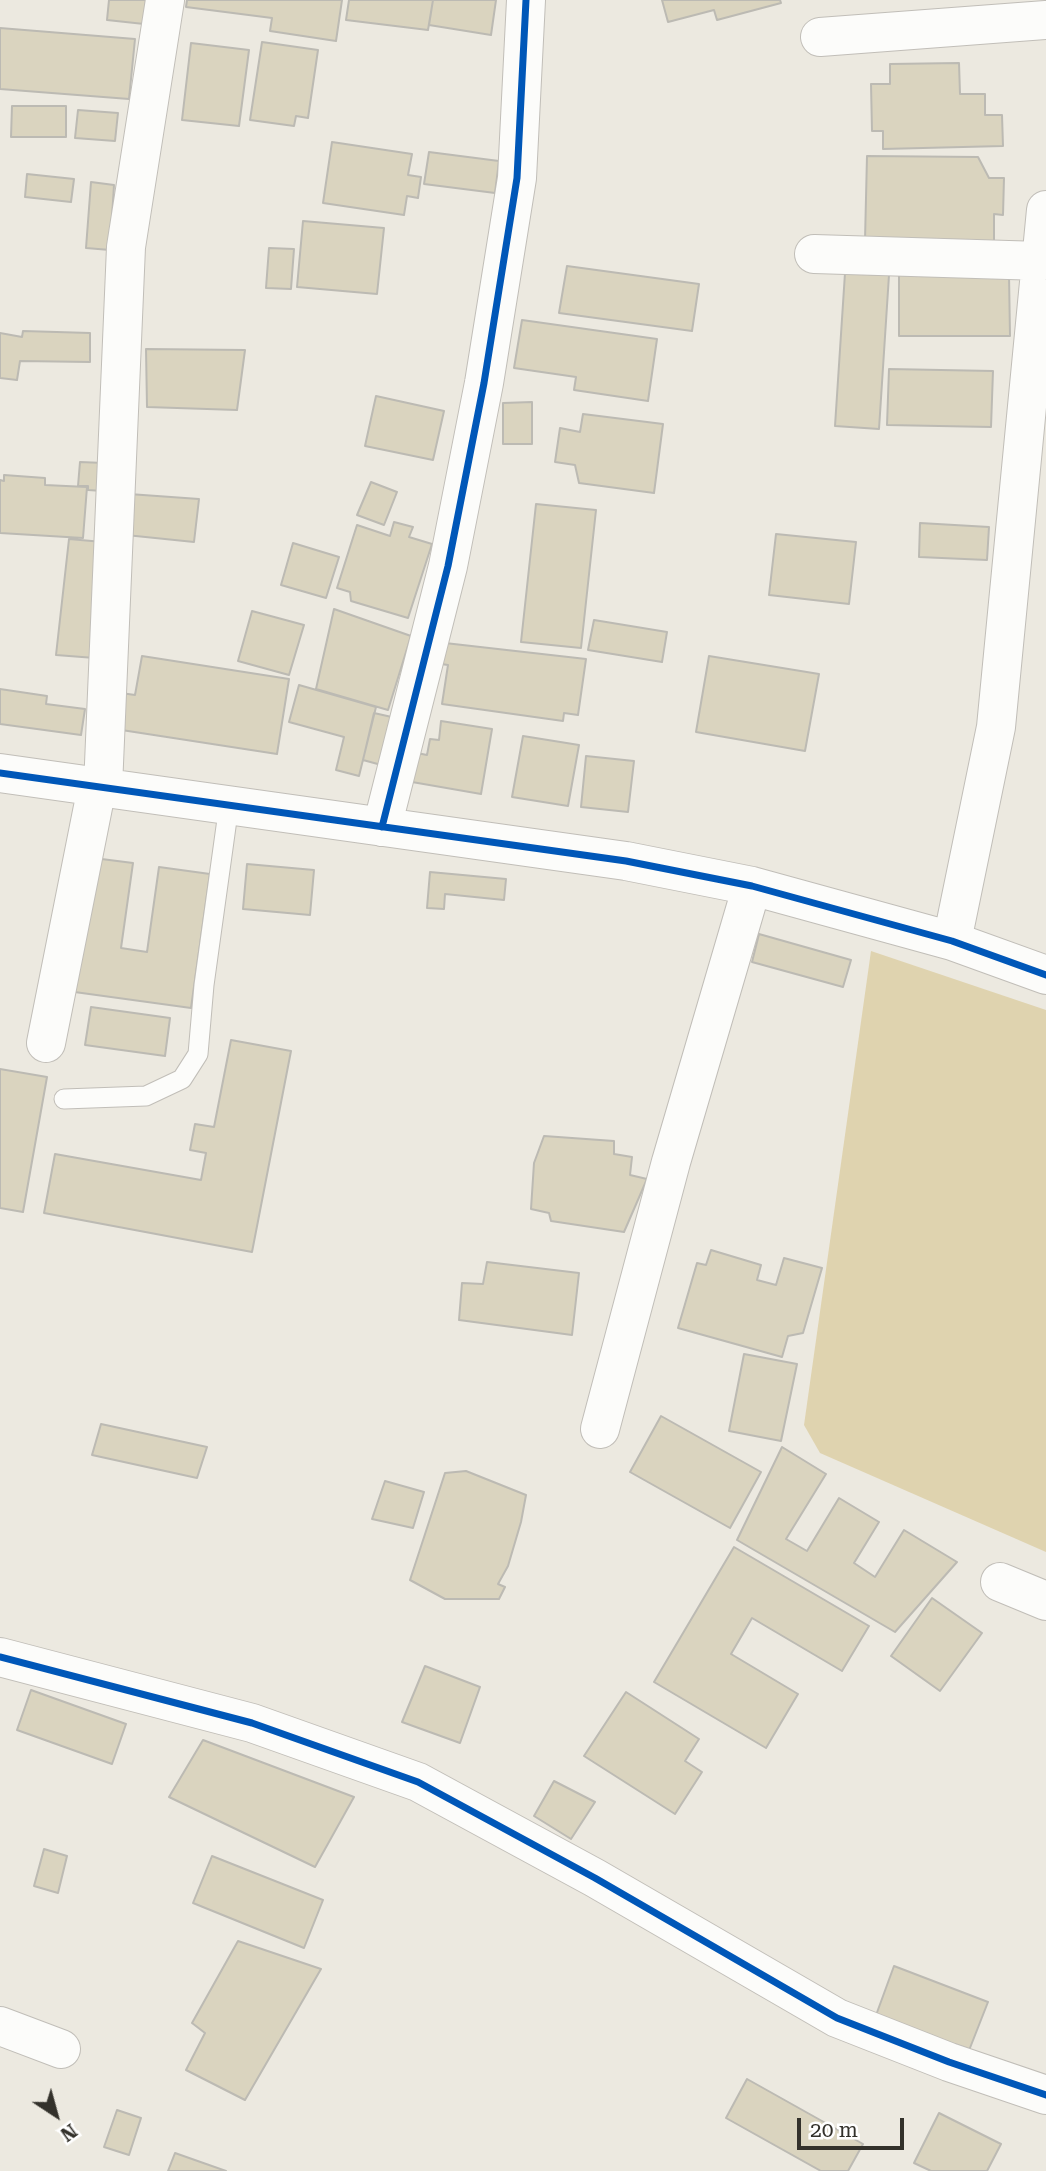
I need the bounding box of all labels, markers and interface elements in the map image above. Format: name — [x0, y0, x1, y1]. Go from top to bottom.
north arrow — [21, 2080, 91, 2150]
scale bar — [801, 2104, 908, 2148]
text: 20 m — [810, 2118, 858, 2142]
text: N — [56, 2119, 81, 2146]

